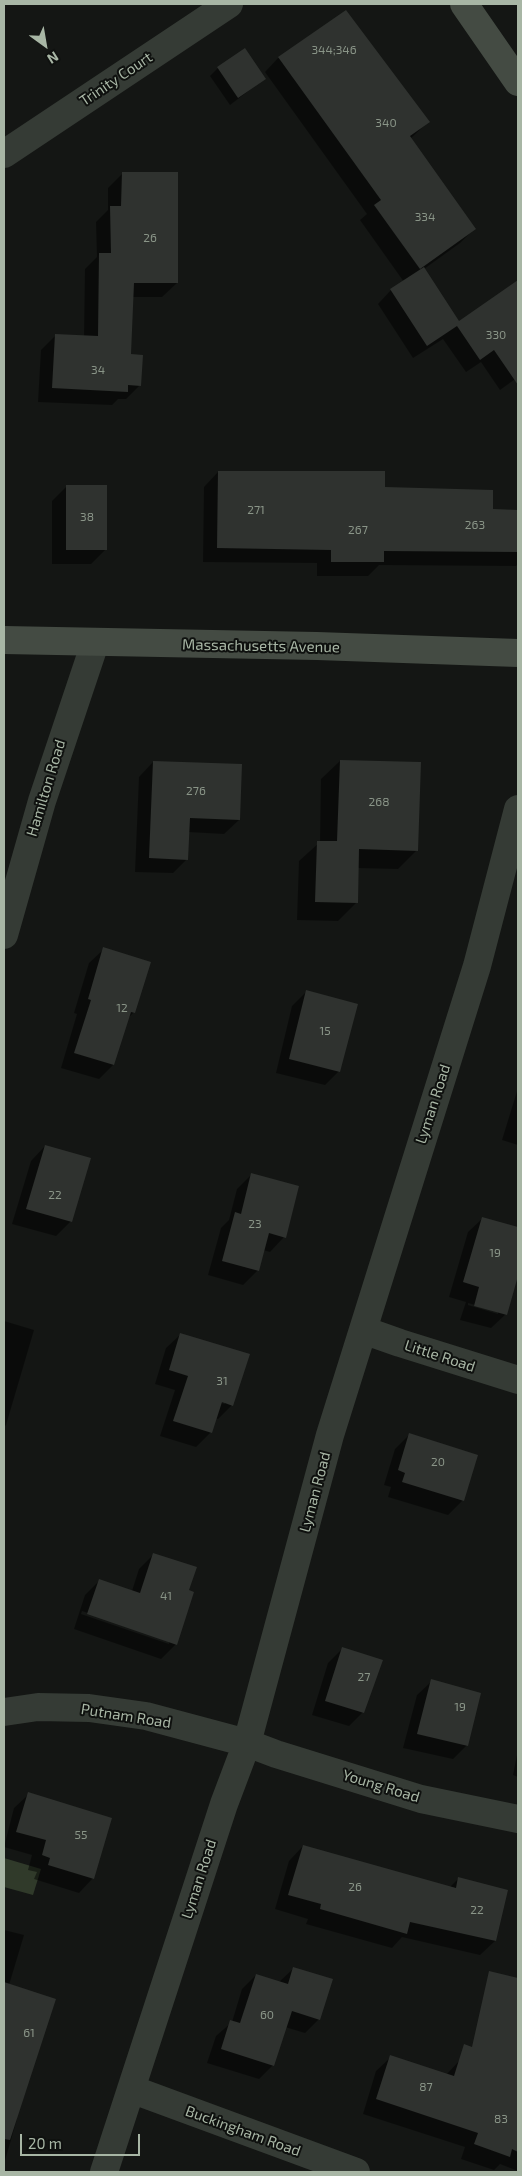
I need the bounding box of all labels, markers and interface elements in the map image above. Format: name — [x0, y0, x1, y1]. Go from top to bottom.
north arrow — [20, 20, 70, 70]
house number: 344;346 — [311, 43, 357, 57]
text: N — [44, 48, 62, 68]
street label: Trinity Court — [76, 48, 156, 110]
house number: 340 — [375, 116, 397, 130]
house number: 334 — [415, 210, 435, 224]
house number: 26 — [143, 231, 157, 245]
house number: 330 — [486, 328, 506, 342]
house number: 34 — [91, 363, 105, 377]
house number: 271 — [247, 503, 265, 517]
house number: 38 — [80, 510, 94, 524]
house number: 263 — [465, 518, 485, 532]
house number: 267 — [348, 523, 368, 537]
street label: Massachusetts Avenue — [182, 636, 340, 656]
street label: Hamilton Road — [23, 737, 69, 839]
house number: 276 — [186, 784, 206, 798]
house number: 268 — [369, 795, 389, 809]
house number: 12 — [116, 1001, 128, 1015]
house number: 15 — [319, 1024, 331, 1038]
street label: Lyman Road — [412, 1062, 454, 1146]
house number: 22 — [48, 1188, 62, 1202]
house number: 23 — [248, 1217, 262, 1231]
house number: 19 — [489, 1246, 501, 1260]
street label: Little Road — [402, 1336, 478, 1376]
house number: 31 — [216, 1374, 228, 1388]
street label: Lyman Road — [296, 1450, 334, 1534]
house number: 20 — [431, 1455, 445, 1469]
house number: 41 — [160, 1589, 172, 1603]
house number: 27 — [358, 1670, 370, 1684]
street label: Putnam Road — [80, 1700, 172, 1732]
house number: 19 — [454, 1700, 466, 1714]
street label: Young Road — [340, 1766, 422, 1806]
house number: 55 — [75, 1828, 87, 1842]
street label: Lyman Road — [178, 1837, 220, 1921]
house number: 26 — [348, 1880, 362, 1894]
house number: 22 — [470, 1903, 484, 1917]
house number: 60 — [260, 2008, 274, 2022]
house number: 61 — [23, 2026, 35, 2040]
house number: 87 — [419, 2080, 433, 2094]
street label: Buckingham Road — [183, 2102, 303, 2160]
house number: 83 — [494, 2112, 508, 2126]
scale bar — [22, 2124, 142, 2156]
text: 20 m — [28, 2134, 62, 2152]

